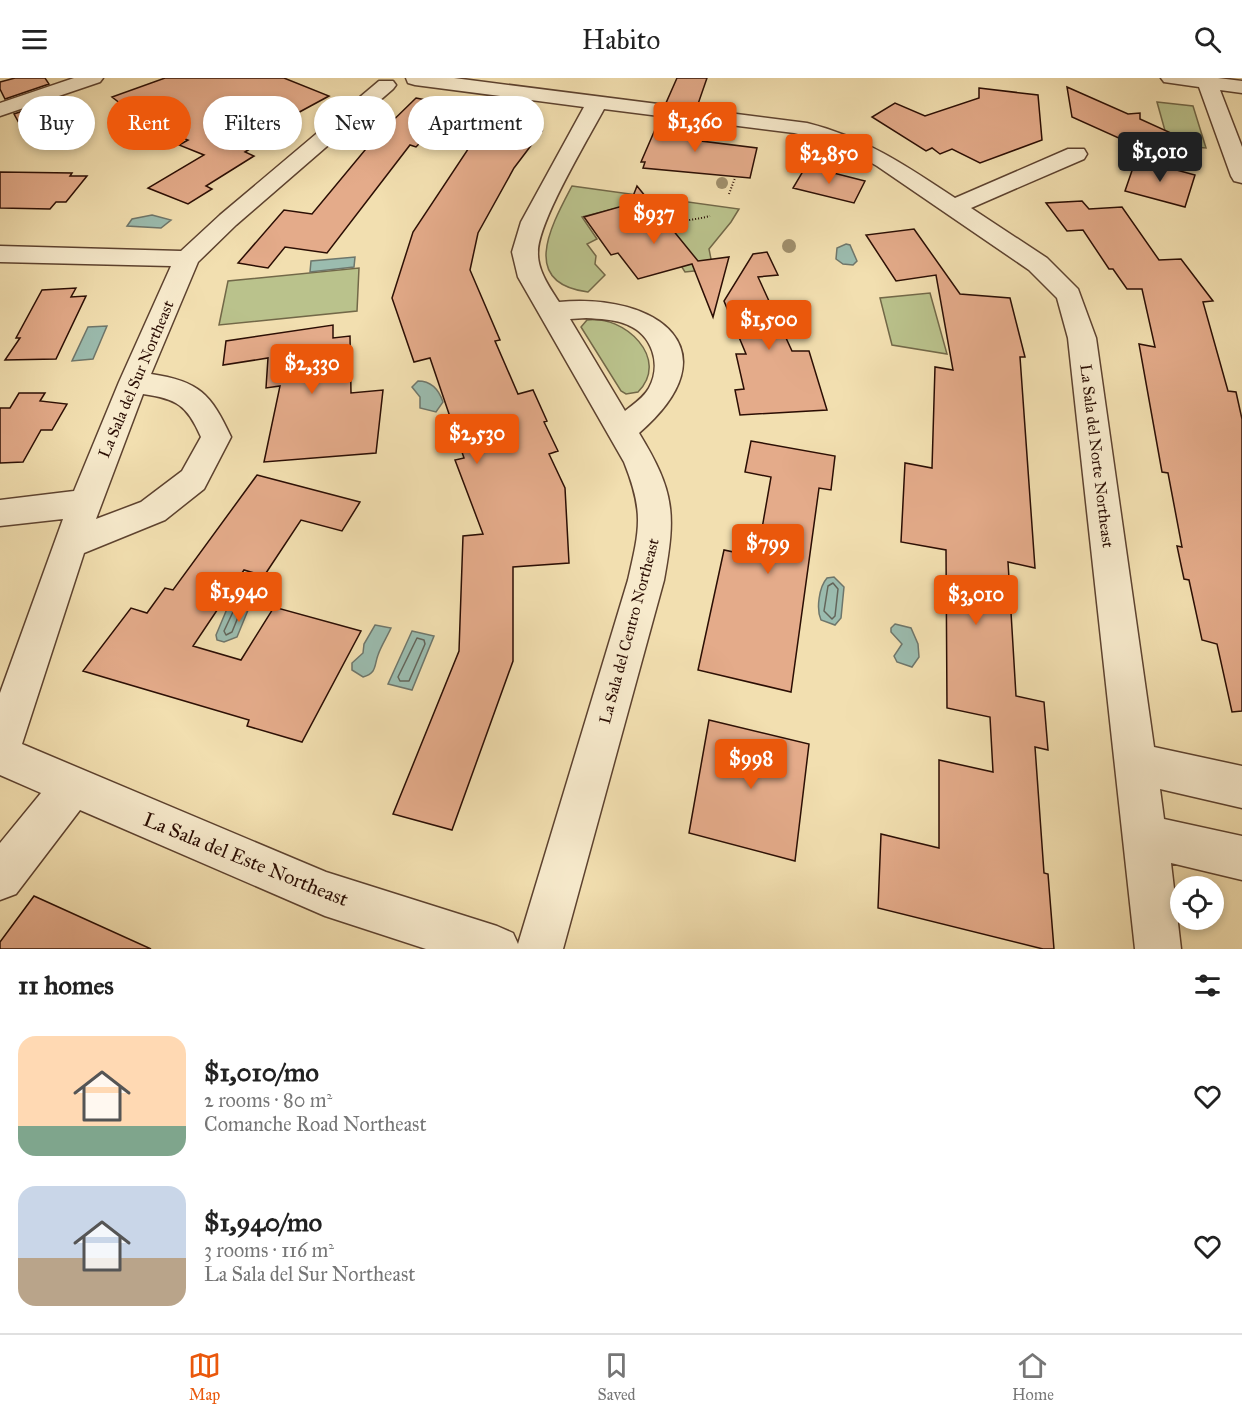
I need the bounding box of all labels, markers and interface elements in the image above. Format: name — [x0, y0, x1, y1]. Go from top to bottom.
icon: menu — [18, 23, 51, 56]
text: Habito — [582, 23, 660, 56]
icon: search — [1191, 23, 1224, 56]
chip: Buy — [18, 96, 95, 150]
chip: Rent — [107, 96, 191, 150]
chip: Filters — [203, 96, 302, 150]
chip: New — [314, 96, 396, 150]
chip: Apartment — [408, 96, 544, 150]
pin: $1,360 — [646, 102, 744, 153]
text: $1,360 — [668, 109, 722, 133]
pin: $1,010 — [1111, 132, 1209, 183]
pin: $2,850 — [780, 134, 878, 185]
text: $1,010 — [1132, 139, 1188, 163]
text: $2,850 — [799, 141, 859, 165]
pin: $937 — [618, 194, 690, 245]
text: $937 — [633, 201, 675, 225]
street label: La Sala del Sur Northeast — [94, 297, 178, 461]
pin: $1,500 — [720, 300, 818, 351]
text: $1,500 — [740, 307, 798, 331]
pin: $2,330 — [263, 344, 361, 395]
text: $2,330 — [284, 351, 340, 375]
street label: La Sala del Norte Northeast — [1076, 363, 1118, 549]
pin: $2,530 — [428, 414, 526, 465]
text: $2,530 — [449, 421, 505, 445]
pin: $799 — [732, 524, 804, 575]
text: $799 — [746, 531, 790, 555]
street label: La Sala del Centro Northeast — [595, 536, 663, 726]
pin: $1,940 — [190, 572, 288, 623]
pin: $3,010 — [927, 575, 1025, 626]
text: $1,940 — [210, 579, 268, 603]
text: $3,010 — [948, 582, 1004, 606]
pin: $998 — [715, 739, 787, 790]
text: $998 — [729, 746, 773, 770]
street label: La Sala del Este Northeast — [140, 807, 352, 911]
map controls — [1170, 876, 1224, 930]
button: locate — [1170, 876, 1224, 930]
text: 11 homes — [18, 969, 114, 1001]
icon: filters — [1191, 969, 1224, 1002]
text: $1,010/mo — [204, 1056, 319, 1088]
icon: home — [66, 1060, 138, 1132]
icon: heart — [1191, 1080, 1224, 1113]
text: 2 rooms · 80 m² — [204, 1088, 332, 1112]
text: Comanche Road Northeast — [204, 1112, 427, 1136]
text: $1,940/mo — [204, 1206, 322, 1238]
icon: home — [66, 1210, 138, 1282]
icon: heart — [1191, 1230, 1224, 1263]
text: 3 rooms · 116 m² — [204, 1238, 334, 1262]
text: La Sala del Sur Northeast — [204, 1262, 415, 1286]
tab: Map — [188, 1349, 221, 1404]
tab: Saved — [598, 1349, 636, 1404]
tab: Home — [1012, 1349, 1054, 1404]

